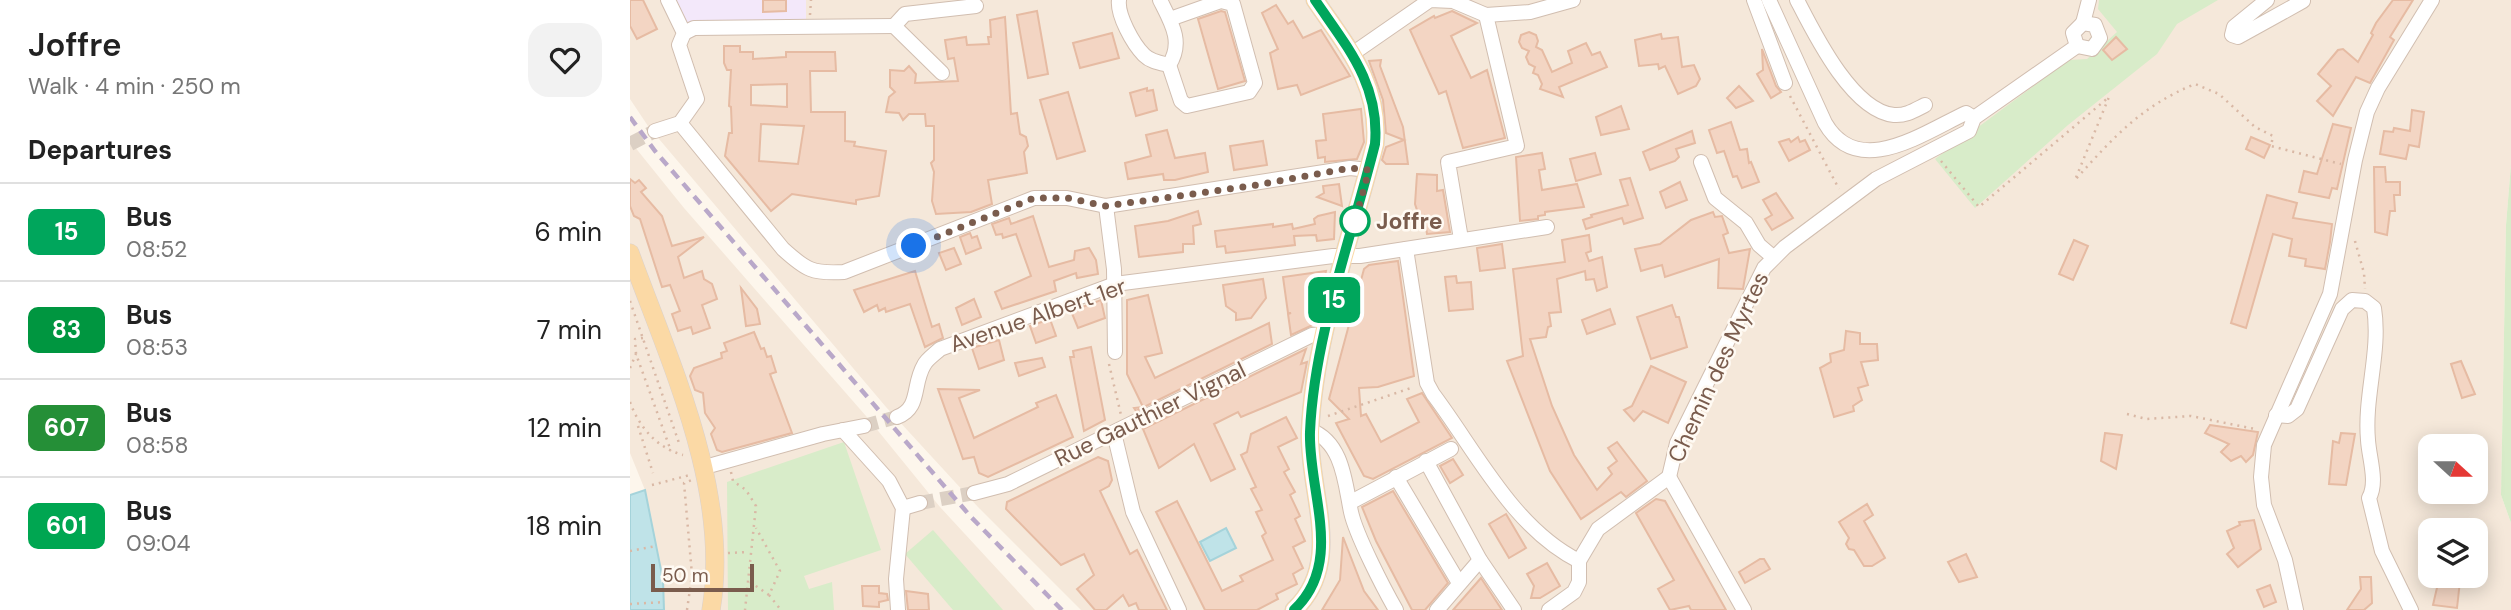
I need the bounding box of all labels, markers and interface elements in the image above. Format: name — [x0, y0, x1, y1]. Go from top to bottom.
text: Joffre — [28, 23, 122, 66]
button: heart — [528, 23, 602, 97]
text: Walk · 4 min · 250 m — [28, 71, 241, 101]
text: Departures — [28, 133, 172, 167]
text: Bus — [126, 200, 172, 234]
marker: Joffre — [1340, 206, 1370, 236]
place label: Joffre — [1376, 206, 1443, 236]
text: 6 min — [534, 215, 602, 249]
text: 15 — [55, 216, 78, 247]
your location — [896, 228, 931, 263]
text: 08:52 — [126, 234, 187, 264]
street label: Chemin des Myrtes — [1661, 267, 1775, 467]
street label: Avenue Albert 1er — [946, 271, 1130, 359]
line badge: 15 — [1302, 277, 1366, 323]
text: 15 — [1322, 284, 1346, 315]
text: Bus — [126, 298, 172, 332]
text: 7 min — [537, 313, 602, 347]
text: 83 — [52, 314, 81, 345]
text: 08:53 — [126, 332, 188, 362]
street label: Rue Gauthier Vignal — [1049, 355, 1251, 473]
text: Bus — [126, 396, 172, 430]
text: 12 min — [528, 411, 602, 445]
text: 607 — [44, 412, 89, 443]
text: 08:58 — [126, 430, 188, 460]
north arrow — [2418, 434, 2488, 504]
map controls — [2418, 434, 2488, 588]
text: Bus — [126, 494, 172, 528]
text: 18 min — [527, 509, 602, 543]
text: 601 — [46, 510, 87, 541]
button: layers — [2418, 518, 2488, 588]
text: 09:04 — [126, 528, 191, 558]
scale bar — [651, 561, 754, 593]
text: 50 m — [662, 563, 709, 588]

